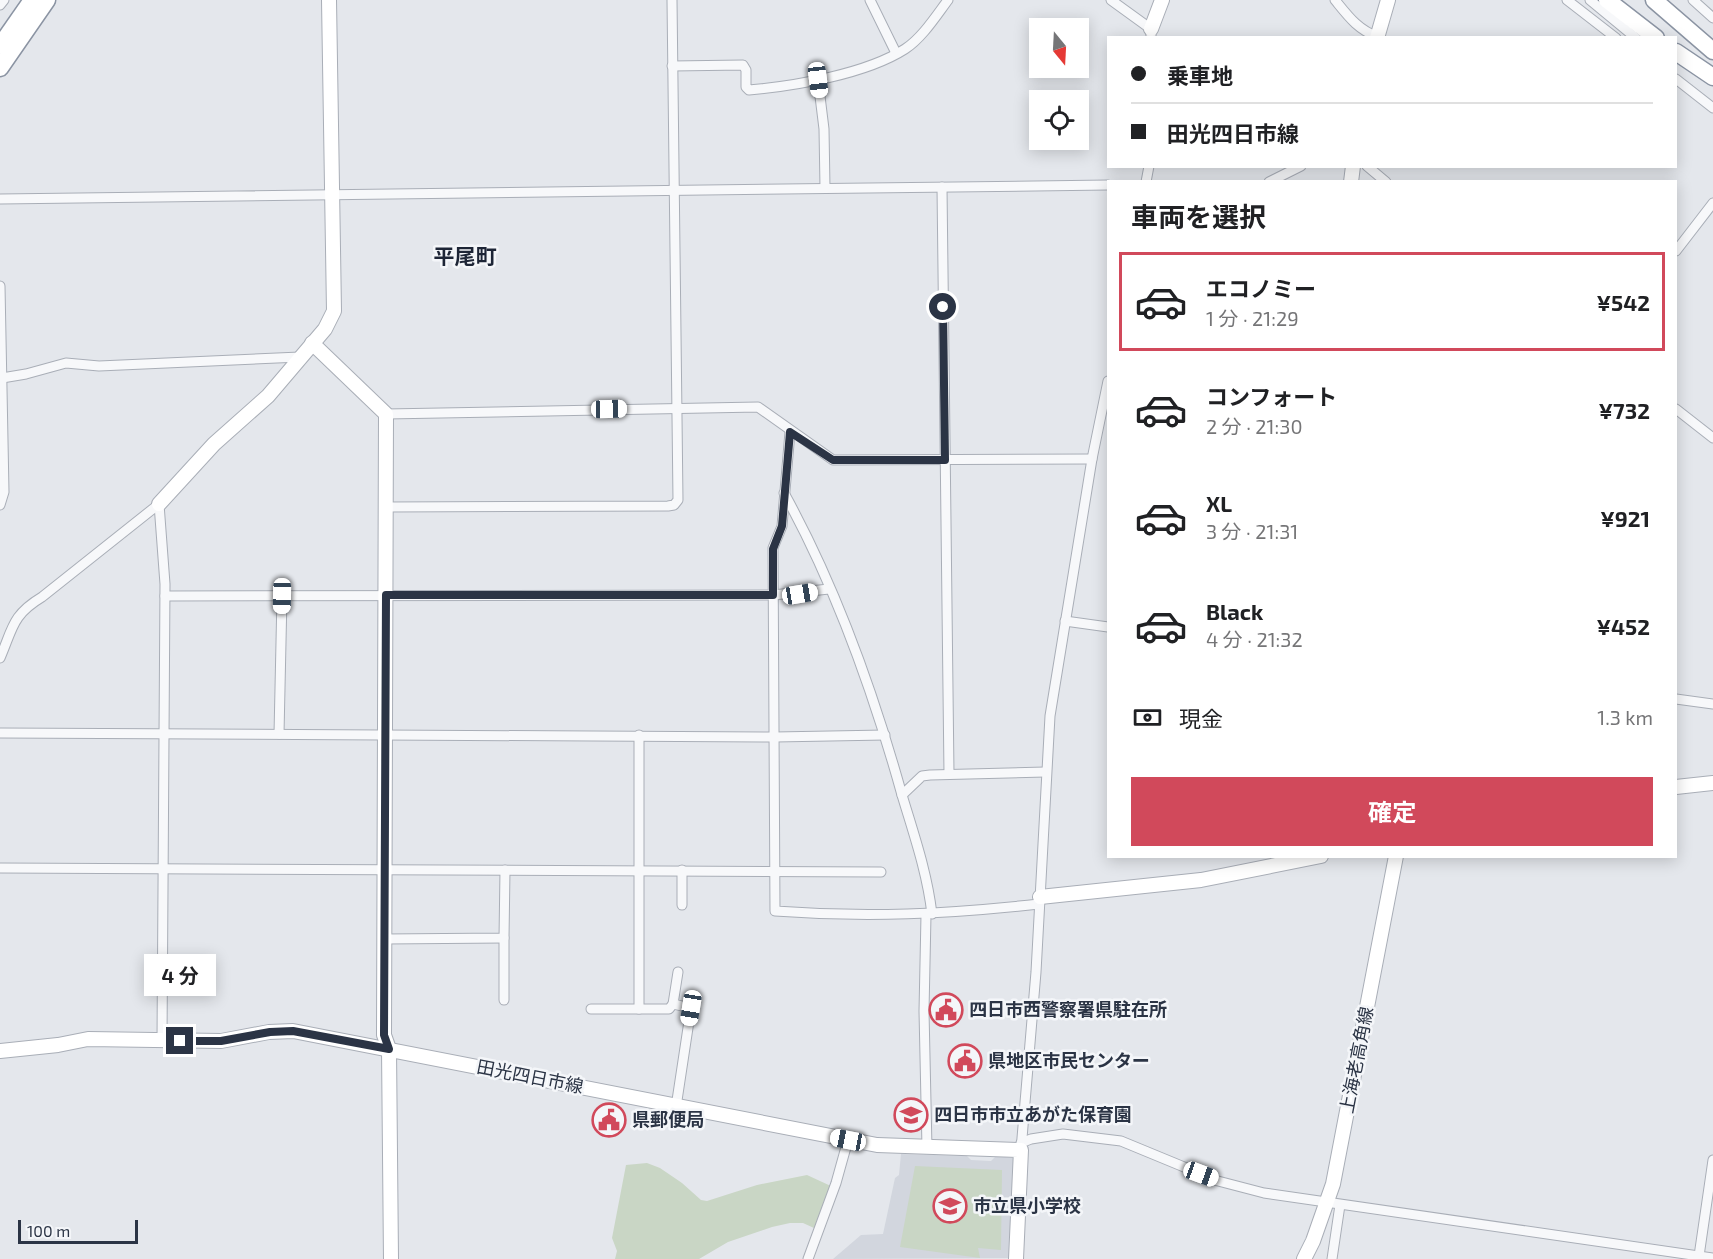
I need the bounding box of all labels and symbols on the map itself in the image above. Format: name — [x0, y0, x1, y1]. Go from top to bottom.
north arrow — [1029, 18, 1089, 78]
car — [807, 61, 829, 99]
district label: 平尾町 — [434, 243, 497, 268]
route start — [929, 293, 956, 320]
car — [591, 400, 627, 418]
car — [273, 578, 291, 614]
car — [781, 582, 819, 606]
callout: 4 分 — [144, 954, 216, 996]
car — [679, 989, 703, 1027]
public building icon: 四日市西警察署県駐在所 — [928, 992, 964, 1028]
place label: 四日市西警察署県駐在所 — [969, 998, 1167, 1020]
street label: 上海老高角線 — [1335, 1005, 1377, 1115]
route end — [166, 1027, 193, 1054]
public building icon: 県地区市民センター — [947, 1043, 983, 1079]
place label: 県地区市民センター — [988, 1049, 1150, 1071]
street label: 田光四日市線 — [475, 1055, 585, 1097]
school or university icon: 四日市市立あがた保育園 — [893, 1097, 929, 1133]
public building icon: 県郵便局 — [591, 1102, 627, 1138]
place label: 四日市市立あがた保育園 — [934, 1103, 1132, 1125]
place label: 県郵便局 — [632, 1108, 704, 1130]
car — [829, 1128, 867, 1152]
car — [1181, 1159, 1221, 1189]
school or university icon: 市立県小学校 — [932, 1188, 968, 1224]
place label: 市立県小学校 — [973, 1194, 1081, 1216]
scale bar — [18, 1217, 138, 1244]

